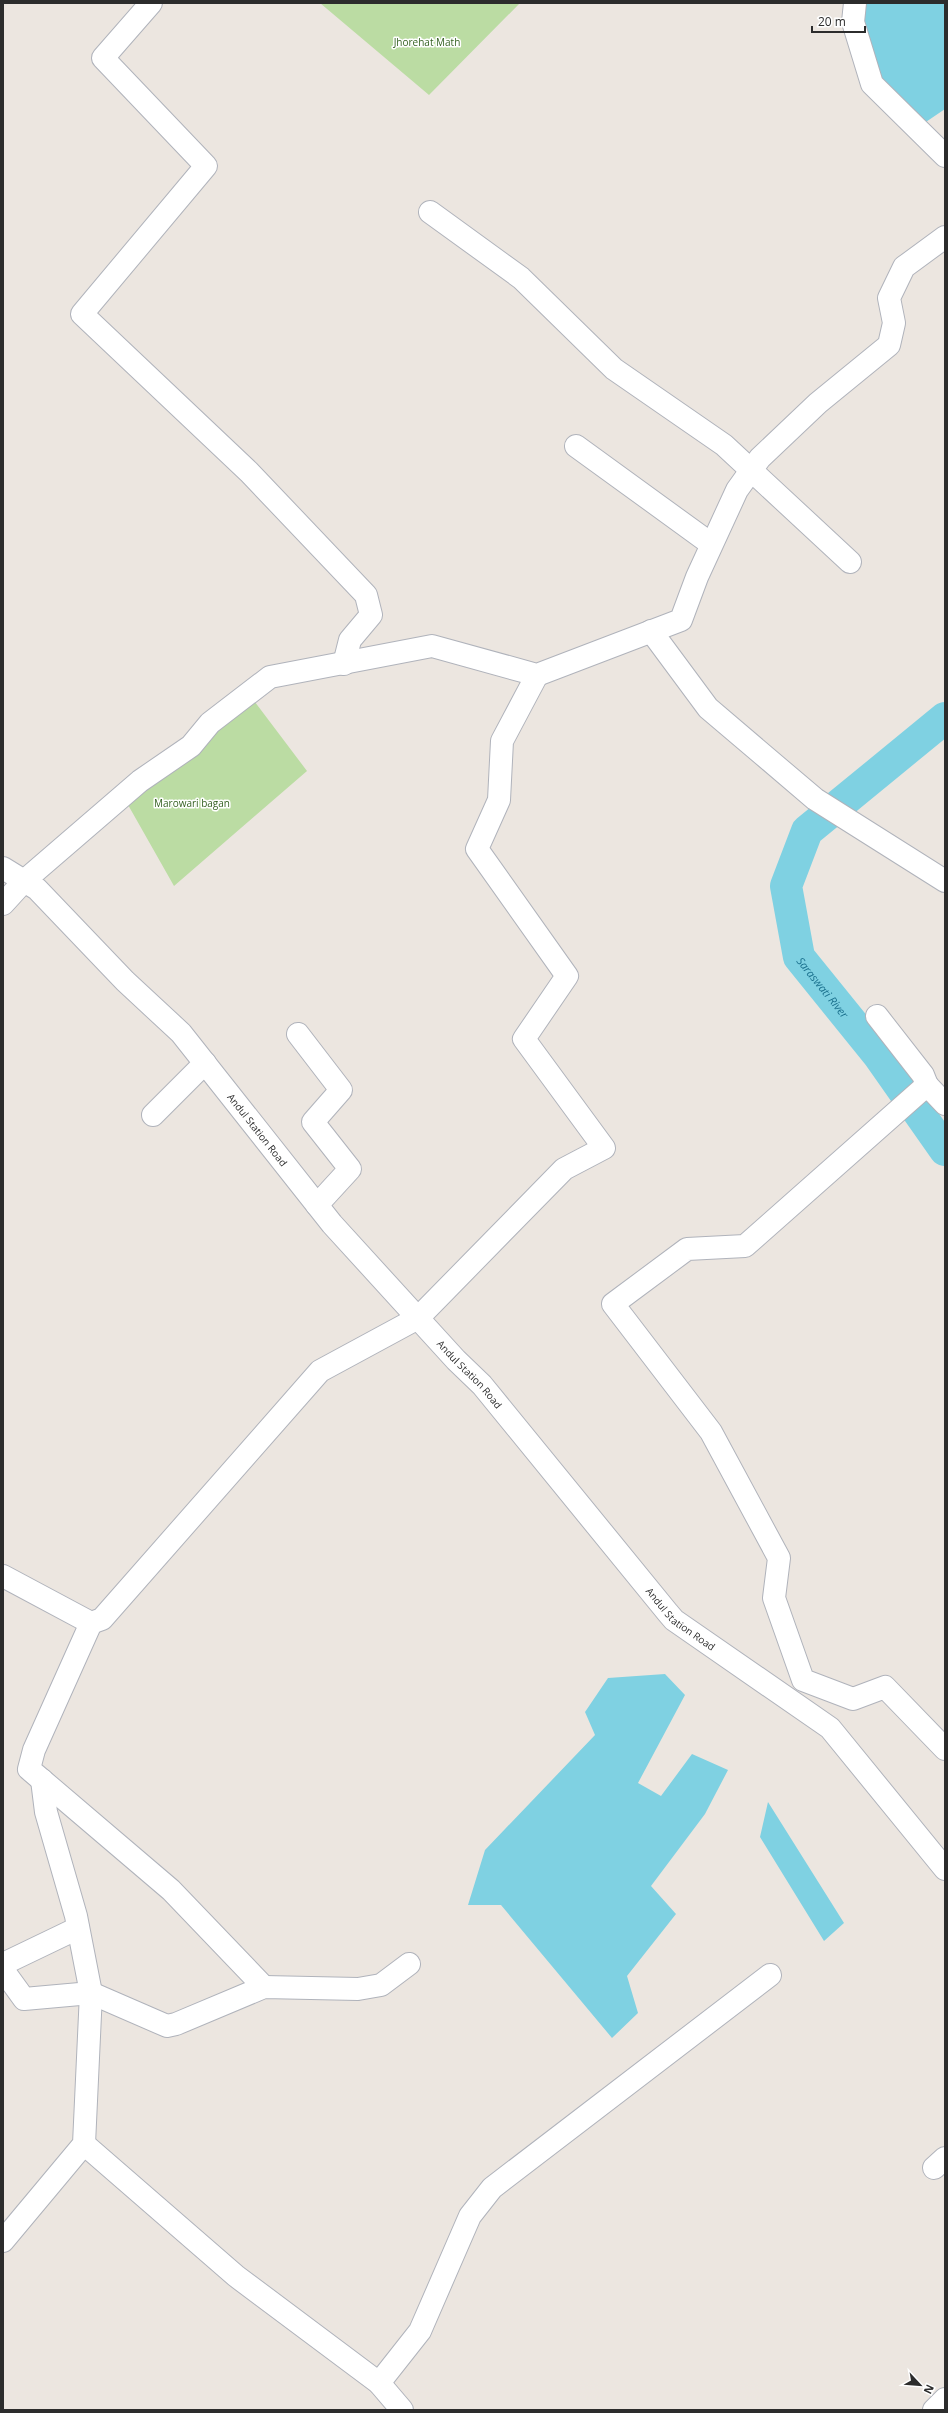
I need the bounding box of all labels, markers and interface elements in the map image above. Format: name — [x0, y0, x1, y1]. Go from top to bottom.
scale bar — [812, 8, 865, 34]
text: 20 m — [818, 13, 846, 30]
park label: Jhorehat Math — [393, 35, 460, 49]
park label: Marowari bagan — [154, 796, 230, 810]
water label: Saraswati River — [794, 953, 853, 1021]
street label: Andul Station Road — [224, 1090, 291, 1169]
street label: Andul Station Road — [434, 1337, 505, 1411]
street label: Andul Station Road — [643, 1584, 718, 1654]
north arrow — [900, 2365, 940, 2405]
text: N — [921, 2382, 938, 2397]

